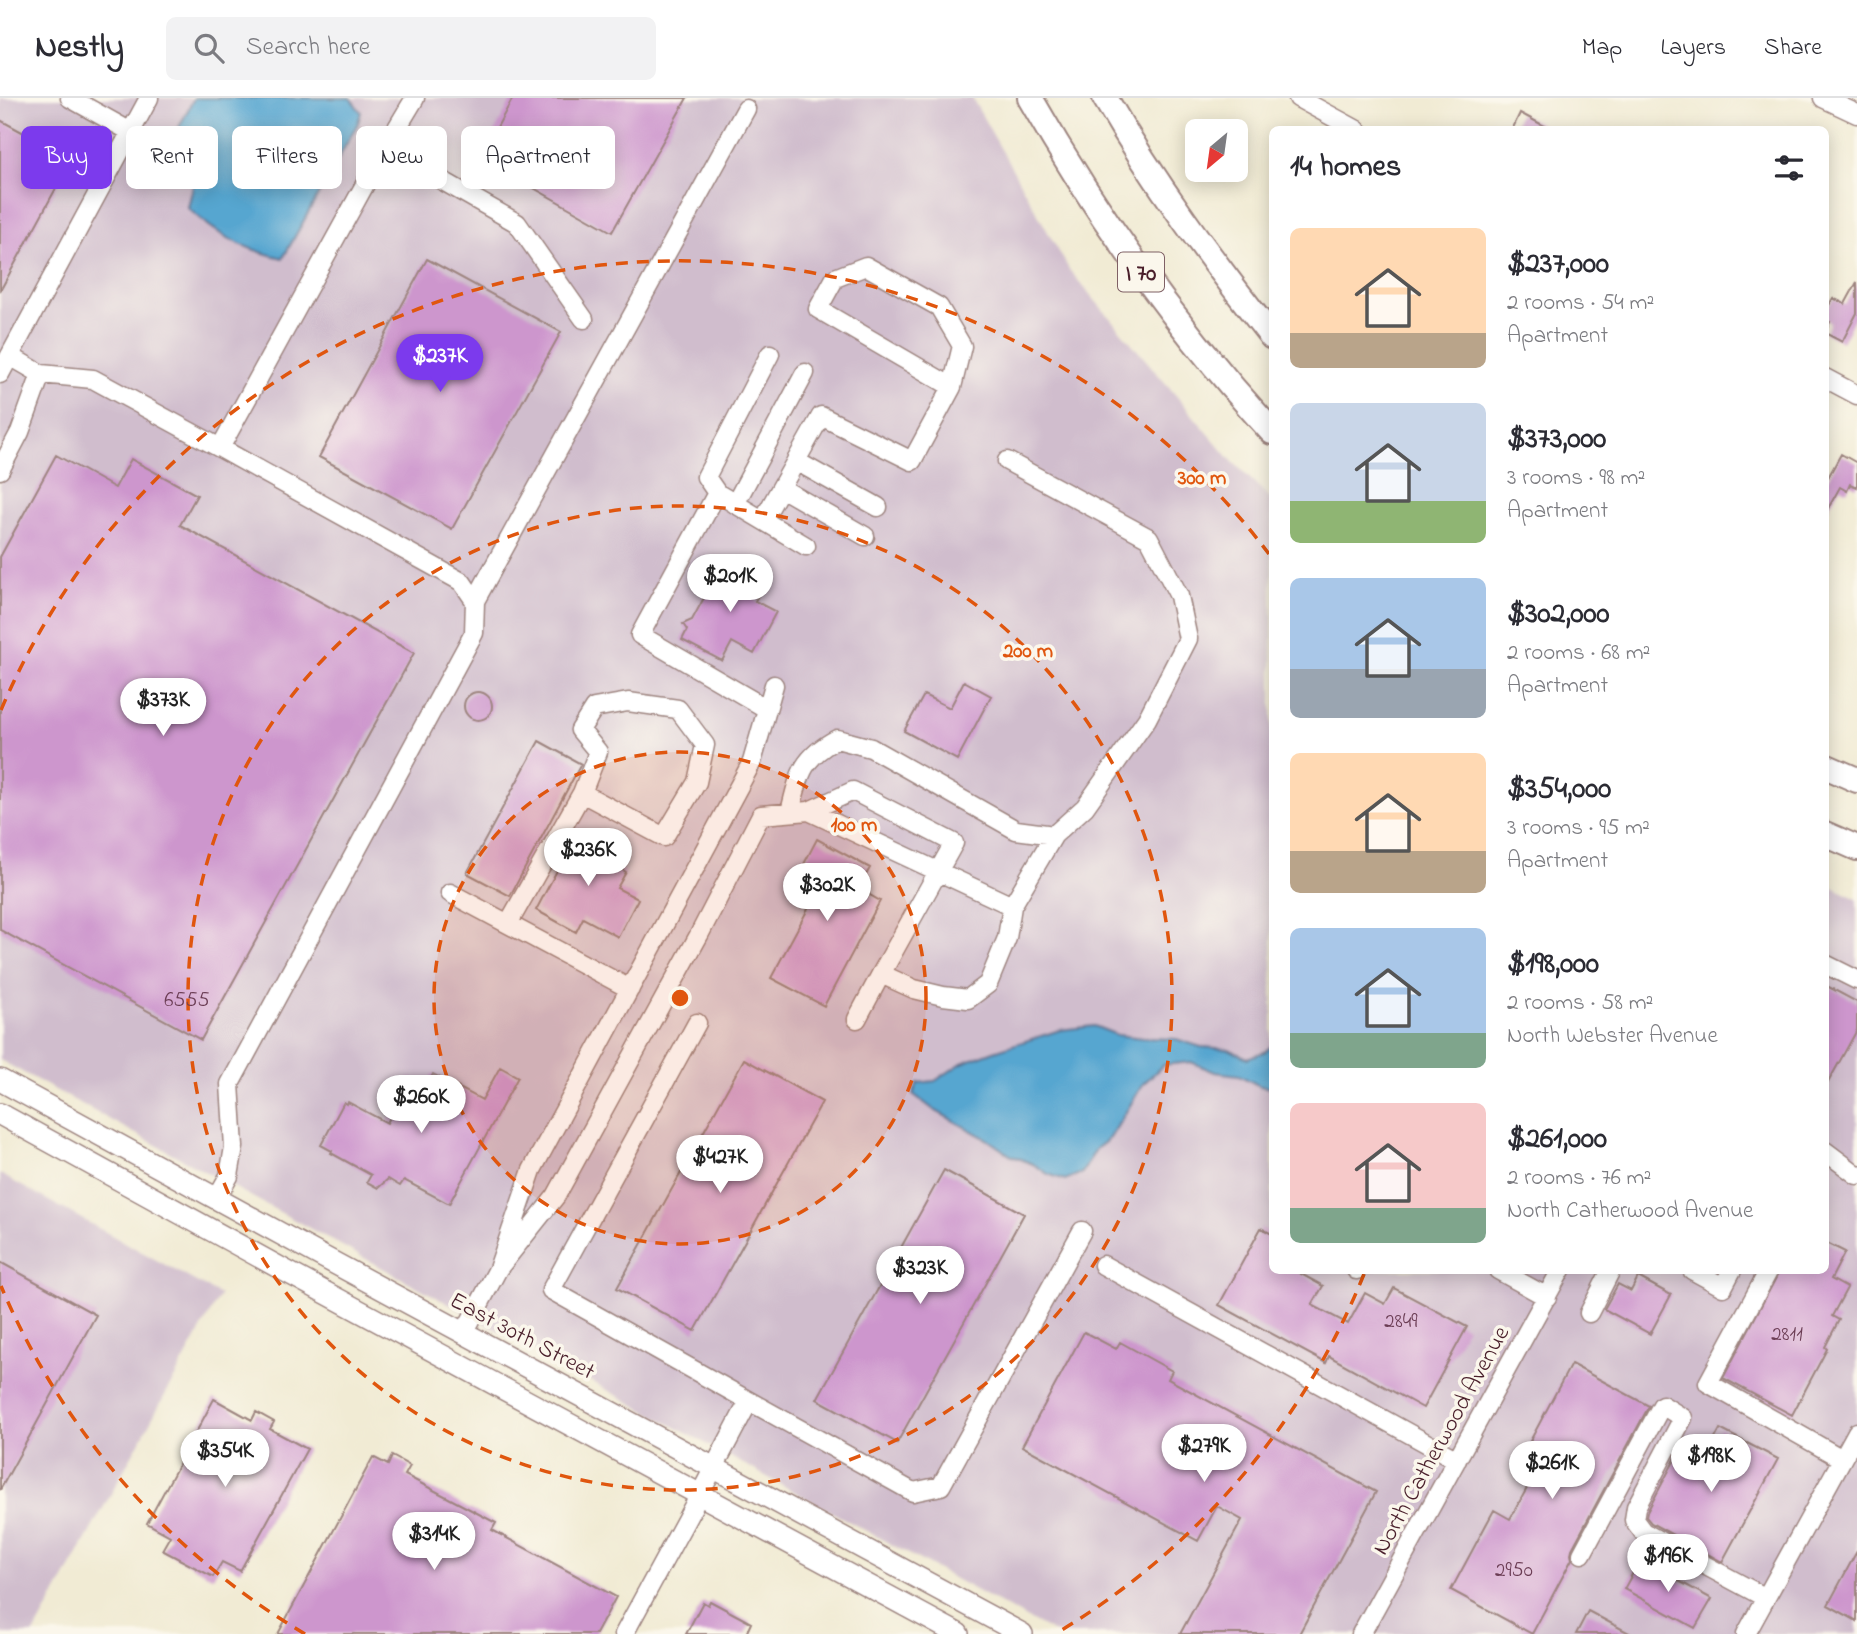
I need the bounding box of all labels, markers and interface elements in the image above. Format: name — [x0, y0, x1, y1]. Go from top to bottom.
search box — [166, 17, 656, 80]
text: Nestly — [35, 24, 124, 72]
icon: search — [190, 29, 228, 67]
text: Search here — [246, 29, 370, 67]
text: Map — [1582, 31, 1622, 66]
text: Layers — [1660, 31, 1726, 66]
text: Share — [1764, 31, 1822, 66]
north arrow — [1185, 119, 1248, 182]
map controls — [1185, 119, 1248, 182]
chip: Buy — [21, 126, 112, 189]
chip: Rent — [126, 126, 218, 189]
chip: Filters — [232, 126, 342, 189]
chip: New — [356, 126, 447, 189]
chip: Apartment — [461, 126, 615, 189]
text: 14 homes — [1290, 146, 1401, 190]
icon: filters — [1770, 149, 1808, 187]
text: $237,000 — [1507, 243, 1609, 287]
road number: I 70 — [1118, 252, 1164, 292]
icon: home — [1346, 256, 1430, 340]
text: 2 rooms · 54 m² — [1507, 287, 1654, 320]
text: Apartment — [1507, 320, 1608, 353]
pin: $237K — [391, 334, 489, 394]
text: $237K — [412, 340, 468, 373]
text: $373,000 — [1507, 418, 1606, 462]
icon: home — [1346, 431, 1430, 515]
text: 3 rooms · 98 m² — [1507, 462, 1645, 495]
text: 300 m — [1177, 464, 1226, 494]
text: Apartment — [1507, 495, 1608, 528]
pin: $201K — [681, 554, 779, 614]
text: $201K — [703, 560, 757, 593]
text: $302,000 — [1507, 593, 1609, 637]
icon: home — [1346, 606, 1430, 690]
text: 200 m — [1002, 637, 1053, 667]
text: 2 rooms · 68 m² — [1507, 637, 1650, 670]
text: Apartment — [1507, 670, 1608, 703]
pin: $373K — [114, 678, 212, 738]
text: $373K — [136, 684, 190, 717]
text: $354,000 — [1507, 768, 1611, 812]
icon: home — [1346, 781, 1430, 865]
text: 100 m — [831, 811, 877, 841]
text: 3 rooms · 95 m² — [1507, 812, 1650, 845]
pin: $236K — [539, 828, 637, 888]
text: $236K — [560, 834, 616, 867]
text: Apartment — [1507, 845, 1608, 878]
pin: $302K — [778, 864, 876, 923]
text: $302K — [799, 869, 855, 902]
text: $198,000 — [1507, 943, 1599, 987]
icon: home — [1346, 956, 1430, 1040]
house number: 6555 — [164, 986, 210, 1016]
centre of rings — [668, 986, 692, 1010]
text: 2 rooms · 58 m² — [1507, 987, 1653, 1020]
text: North Webster Avenue — [1507, 1020, 1718, 1053]
pin: $260K — [372, 1076, 470, 1135]
text: $260K — [393, 1081, 449, 1114]
text: $261,000 — [1507, 1118, 1607, 1162]
icon: home — [1346, 1131, 1430, 1215]
pin: $427K — [671, 1136, 769, 1195]
text: $427K — [692, 1141, 748, 1174]
text: 2 rooms · 76 m² — [1507, 1162, 1651, 1195]
text: North Catherwood Avenue — [1507, 1195, 1753, 1228]
pin: $323K — [871, 1246, 969, 1306]
text: $323K — [892, 1252, 948, 1285]
street label: East 30th Street — [443, 1284, 601, 1390]
house number: 2849 — [1384, 1307, 1418, 1337]
street label: North Catherwood Avenue — [1365, 1320, 1520, 1562]
house number: 2811 — [1771, 1320, 1803, 1350]
pin: $279K — [1155, 1424, 1253, 1484]
pin: $354K — [176, 1430, 274, 1489]
text: $279K — [1178, 1430, 1230, 1463]
pin: $198K — [1662, 1434, 1760, 1494]
text: $354K — [196, 1435, 254, 1468]
text: $198K — [1687, 1440, 1735, 1473]
pin: $261K — [1503, 1442, 1601, 1501]
text: $261K — [1525, 1447, 1579, 1480]
pin: $314K — [385, 1512, 483, 1572]
text: $314K — [408, 1518, 460, 1551]
pin: $196K — [1619, 1534, 1717, 1594]
text: $196K — [1643, 1540, 1693, 1573]
house number: 2950 — [1495, 1556, 1533, 1586]

